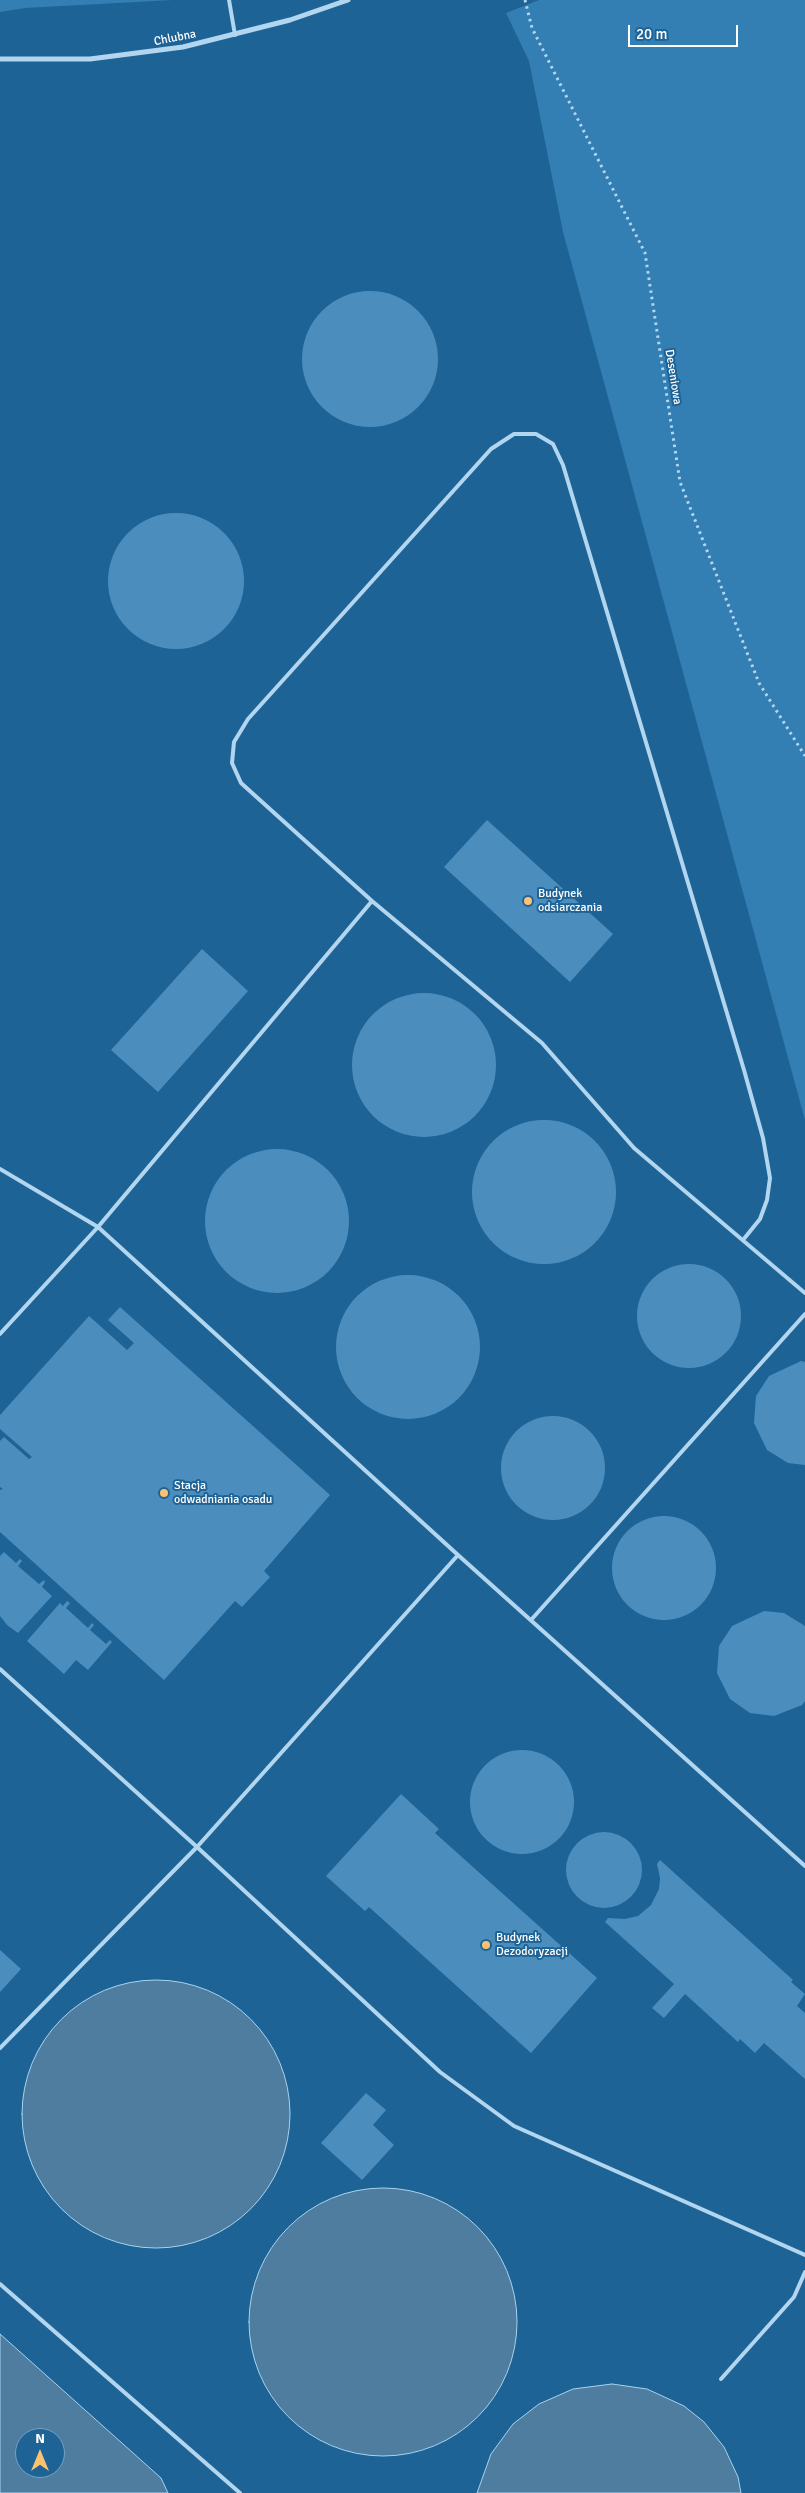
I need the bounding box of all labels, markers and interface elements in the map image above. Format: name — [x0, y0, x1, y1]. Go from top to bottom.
scale bar — [630, 15, 740, 47]
text: 20 m — [636, 25, 667, 43]
street label: Chlubna — [153, 27, 197, 49]
street label: Deseniowa — [662, 348, 684, 406]
place label: Budynek odsiarczania — [538, 887, 602, 915]
marker: Budynek odsiarczania — [522, 895, 534, 907]
place label: Stacja odwadniania osadu — [174, 1479, 272, 1507]
marker: Stacja odwadniania osadu — [158, 1487, 170, 1499]
place label: Budynek Dezodoryzacji — [496, 1931, 568, 1959]
marker: Budynek Dezodoryzacji — [480, 1939, 492, 1951]
north arrow — [15, 2428, 65, 2478]
text: N — [35, 2430, 45, 2447]

